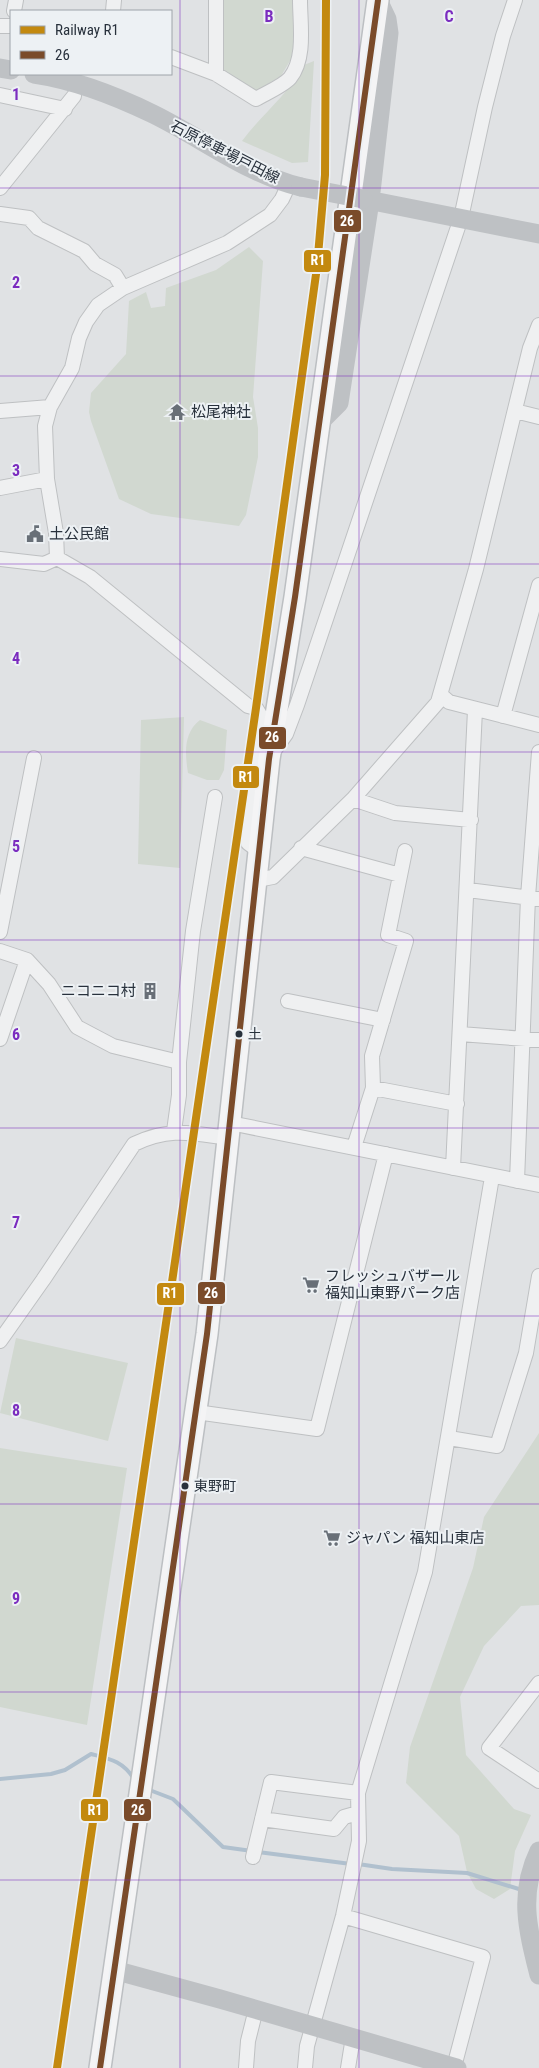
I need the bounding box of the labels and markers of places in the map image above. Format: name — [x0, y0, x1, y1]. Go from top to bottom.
temple icon: 松尾神社 — [167, 402, 187, 422]
place label: 松尾神社 — [191, 403, 251, 421]
public building icon: 土公民館 — [25, 524, 45, 544]
place label: 土公民館 — [49, 525, 109, 543]
building icon: ニコニコ村 — [140, 981, 160, 1001]
place label: ニコニコ村 — [61, 982, 136, 1000]
place label: 土 — [248, 1026, 262, 1042]
marker: 土 — [234, 1029, 244, 1039]
place label: フレッシュバザール 福知山東野パーク店 — [325, 1267, 460, 1302]
supermarket icon: フレッシュバザール 福知山東野パーク店 — [301, 1275, 321, 1295]
place label: 東野町 — [194, 1478, 236, 1494]
marker: 東野町 — [180, 1481, 190, 1491]
supermarket icon: ジャパン 福知山東店 — [322, 1528, 342, 1548]
place label: ジャパン 福知山東店 — [346, 1529, 484, 1547]

